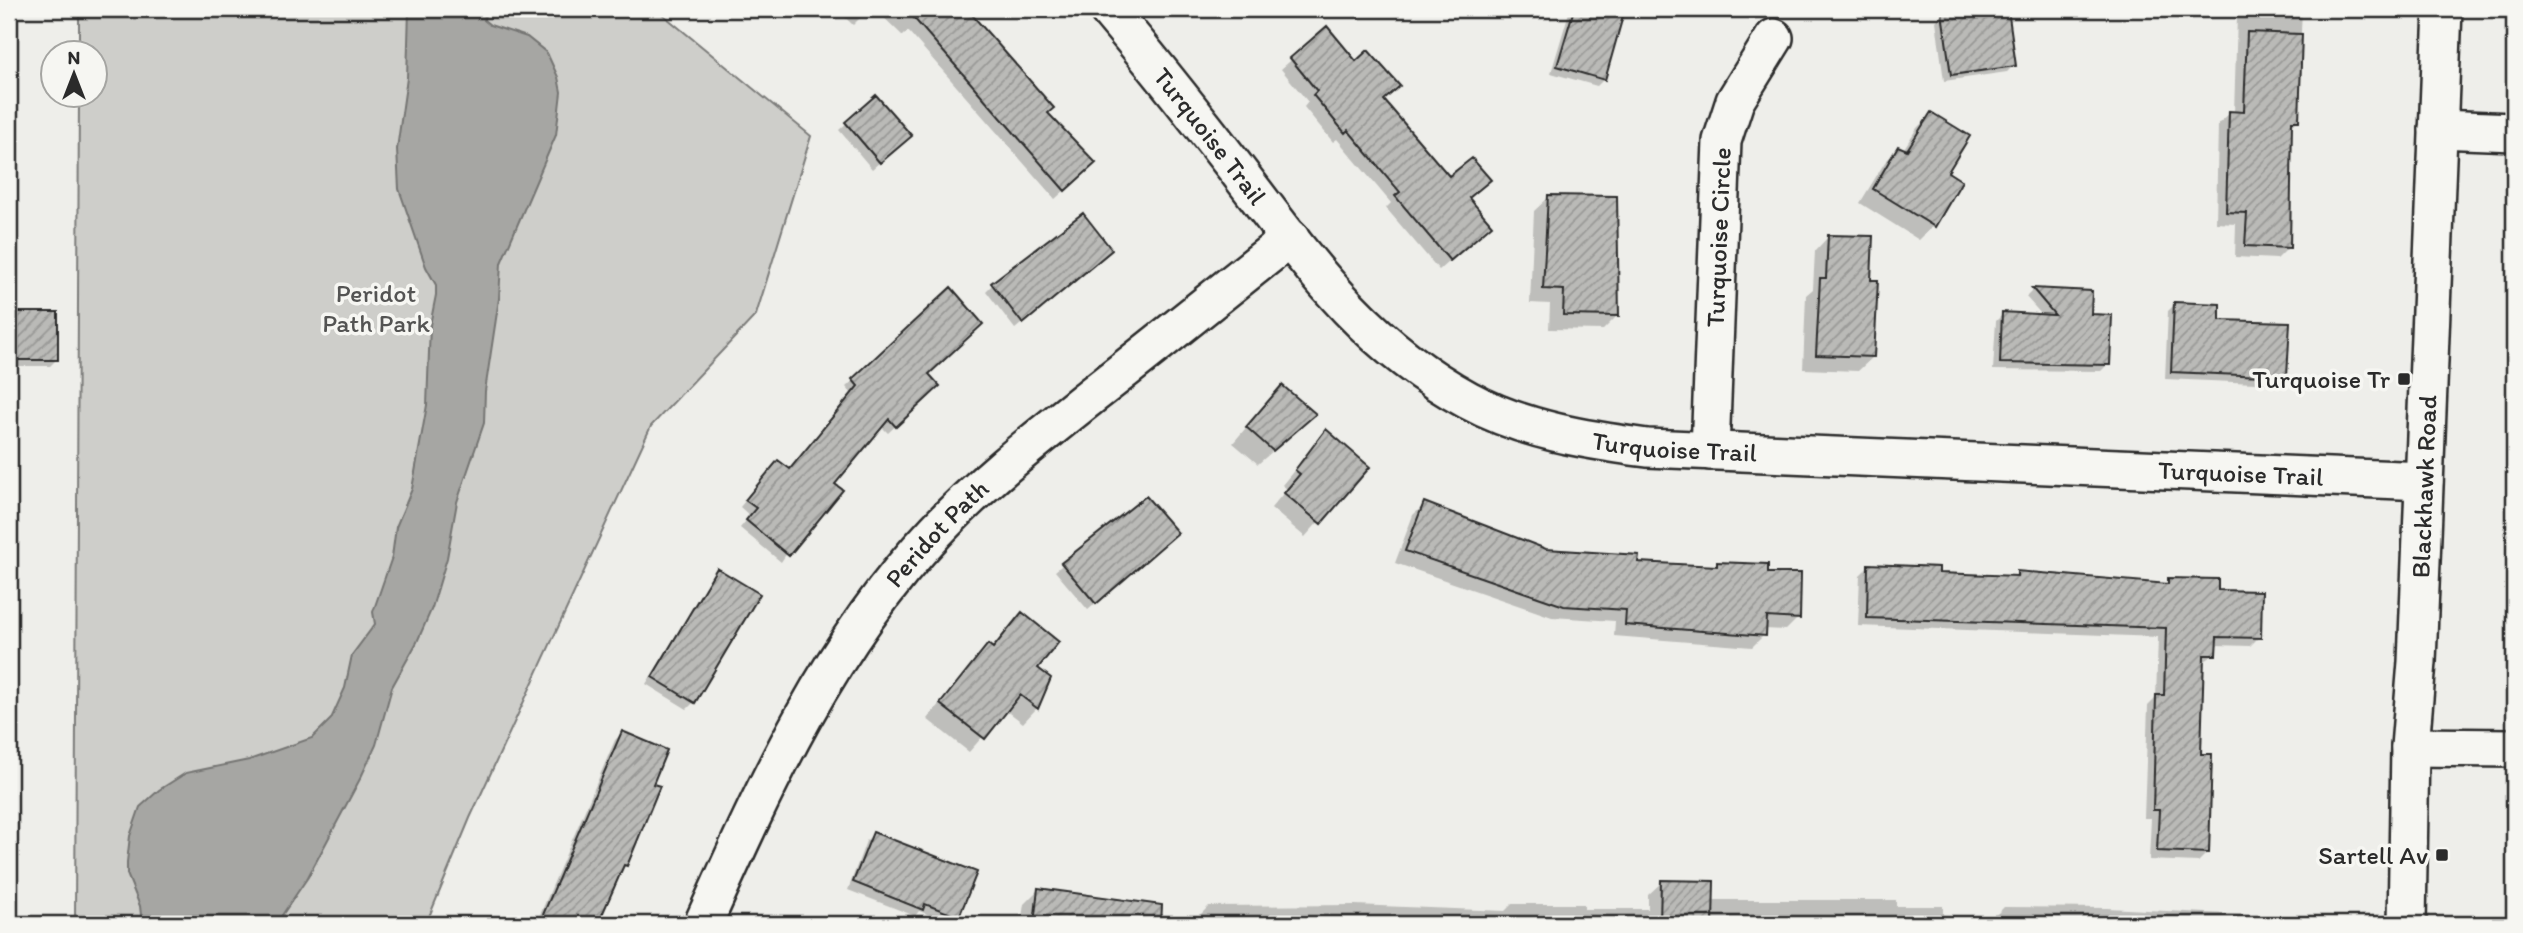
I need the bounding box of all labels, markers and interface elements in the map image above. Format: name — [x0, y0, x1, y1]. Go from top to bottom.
north arrow — [38, 38, 108, 108]
text: N — [68, 46, 80, 69]
street label: Turquoise Trail — [1147, 61, 1274, 211]
street label: Turquoise Circle — [1699, 147, 1738, 328]
park label: Peridot Path Park — [322, 277, 430, 339]
place label: Turquoise Tr — [2252, 363, 2391, 395]
marker: Turquoise Tr — [2396, 371, 2412, 387]
street label: Blackhawk Road — [2404, 393, 2444, 579]
street label: Turquoise Trail — [1590, 424, 1758, 469]
street label: Turquoise Trail — [2158, 454, 2324, 493]
street label: Peridot Path — [878, 472, 995, 594]
place label: Sartell Av — [2318, 839, 2428, 871]
marker: Sartell Av — [2434, 847, 2450, 863]

